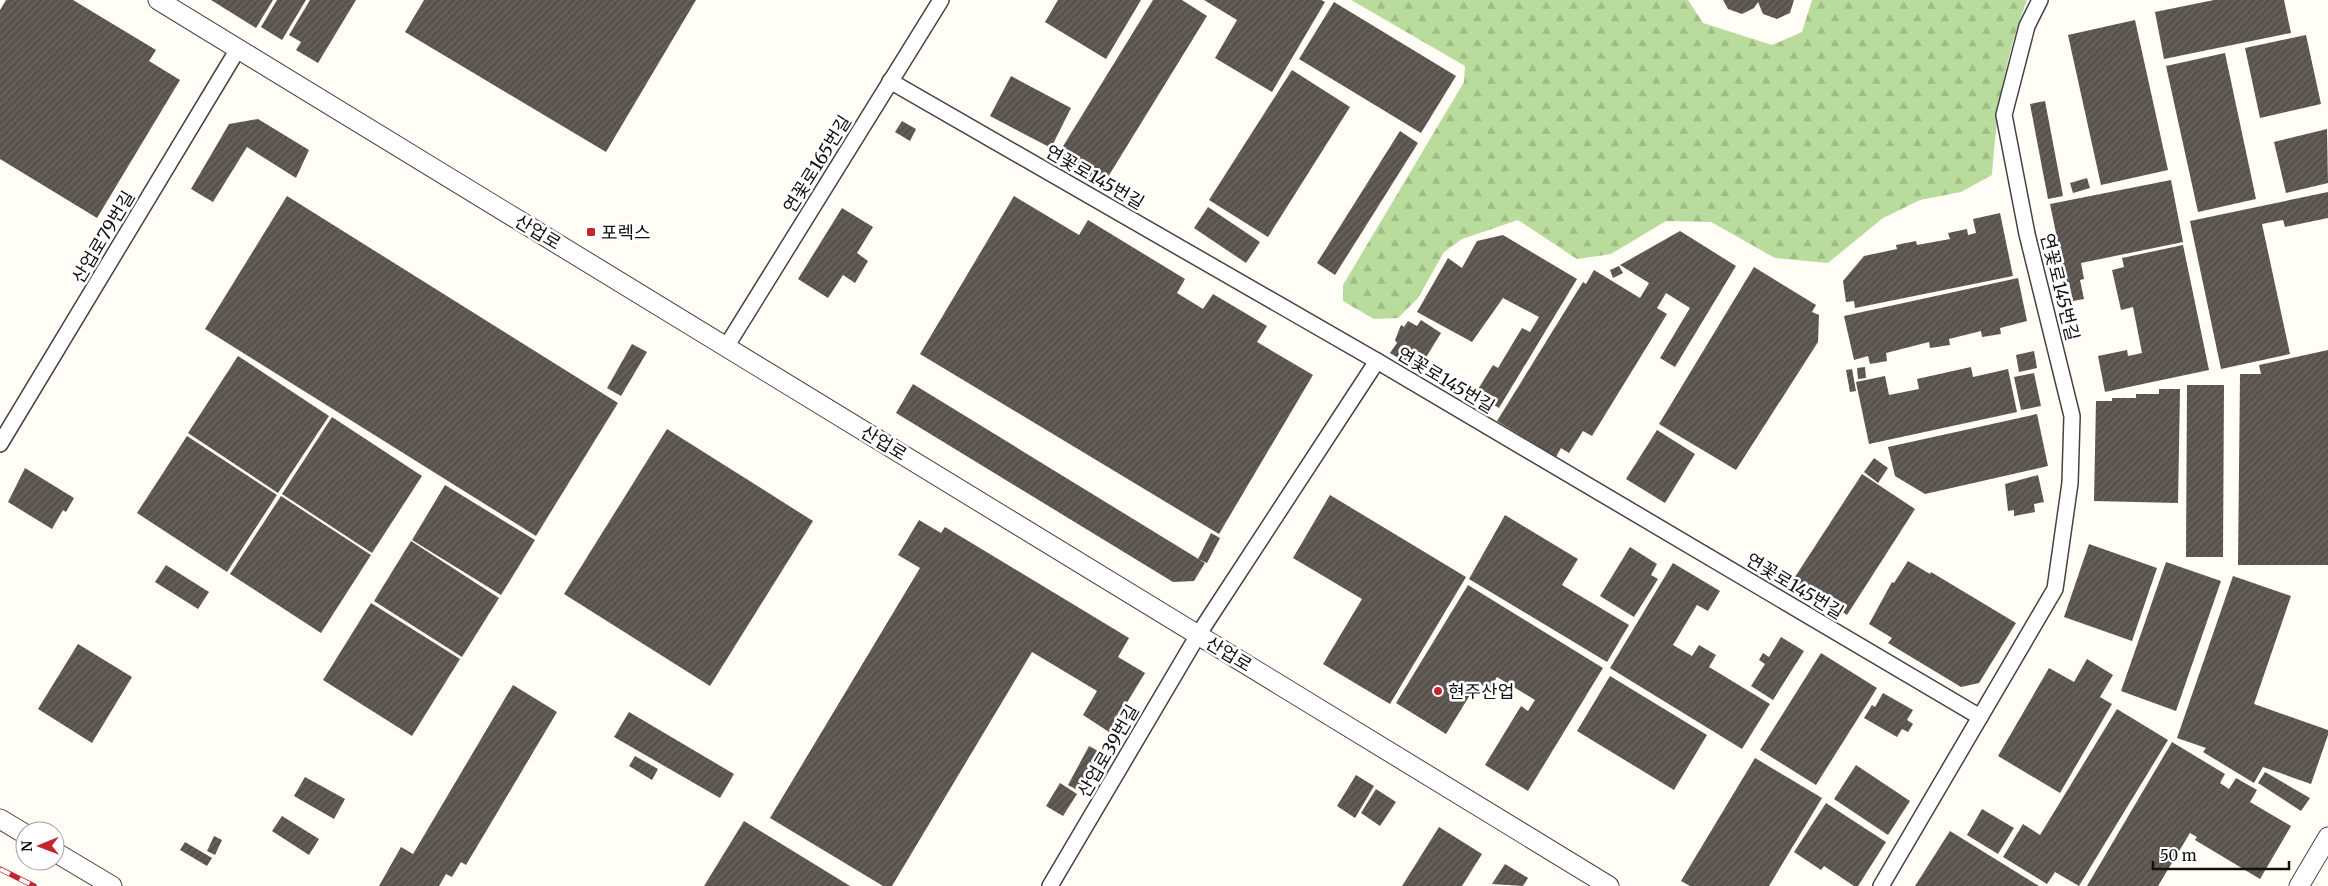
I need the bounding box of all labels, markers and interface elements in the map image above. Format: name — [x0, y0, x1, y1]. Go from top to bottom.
street label: 연꽃로165번길 — [778, 111, 856, 217]
street label: 연꽃로145번길 — [1042, 140, 1148, 214]
street label: 산업로79번길 — [66, 187, 140, 287]
street label: 산업로 — [511, 209, 565, 255]
place label: 포렉스 — [601, 221, 651, 244]
marker: 포렉스 — [585, 226, 597, 238]
street label: 연꽃로145번길 — [2036, 231, 2084, 343]
street label: 연꽃로145번길 — [1393, 342, 1499, 418]
street label: 산업로 — [857, 420, 911, 466]
street label: 연꽃로145번길 — [1742, 548, 1848, 624]
street label: 산업로 — [1202, 631, 1256, 677]
place label: 현주산업 — [1448, 680, 1514, 703]
marker: 현주산업 — [1432, 685, 1444, 697]
street label: 산업로39번길 — [1072, 700, 1144, 802]
north arrow — [15, 821, 65, 871]
scale bar — [2153, 838, 2289, 870]
text: N — [18, 841, 36, 852]
text: 50 m — [2160, 846, 2197, 865]

